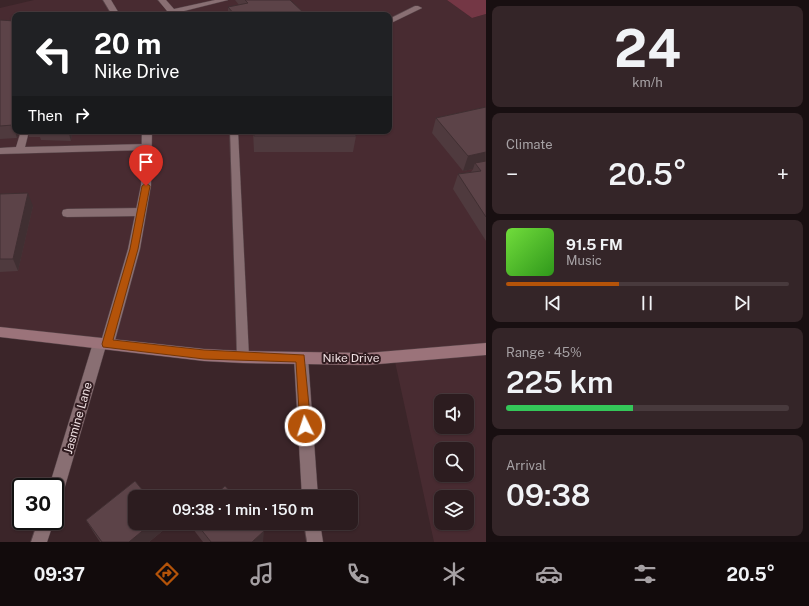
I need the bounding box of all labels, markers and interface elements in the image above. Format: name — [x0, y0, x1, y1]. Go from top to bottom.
text: 24 — [614, 18, 681, 79]
text: 20 m — [94, 27, 161, 60]
icon: left — [28, 28, 80, 80]
text: Nike Drive — [94, 61, 179, 82]
text: km/h — [632, 75, 663, 90]
icon: right — [71, 104, 93, 126]
text: Then — [28, 107, 63, 124]
text: Climate — [506, 137, 553, 152]
pin — [129, 145, 163, 186]
icon: arrive — [135, 151, 157, 173]
text: 20.5° — [608, 156, 687, 192]
text: − — [506, 161, 518, 187]
text: + — [777, 161, 789, 187]
text: 91.5 FM — [566, 236, 623, 253]
text: Music — [566, 253, 602, 268]
icon: previous — [542, 292, 564, 314]
icon: pause — [636, 292, 658, 314]
icon: next — [731, 292, 753, 314]
text: Range · 45% — [506, 345, 582, 360]
street label: Nike Drive — [323, 351, 380, 365]
text: 225 km — [506, 364, 613, 400]
street label: Jasmine Lane — [61, 380, 95, 456]
map controls — [434, 394, 474, 530]
button: sound — [434, 394, 474, 434]
position arrow — [284, 405, 326, 447]
button: search — [434, 442, 474, 482]
text: Arrival — [506, 458, 546, 473]
text: 09:38 — [506, 477, 591, 513]
speed limit sign: 30 — [12, 478, 64, 530]
button: layers — [434, 490, 474, 530]
text: 09:38 · 1 min · 150 m — [172, 501, 314, 518]
icon: directions — [153, 560, 181, 588]
icon: music — [248, 560, 276, 588]
icon: phone — [344, 560, 372, 588]
icon: climate — [440, 560, 468, 588]
icon: car — [535, 560, 563, 588]
icon: filters — [631, 560, 659, 588]
text: 09:37 — [34, 564, 85, 585]
text: 20.5° — [727, 564, 775, 585]

